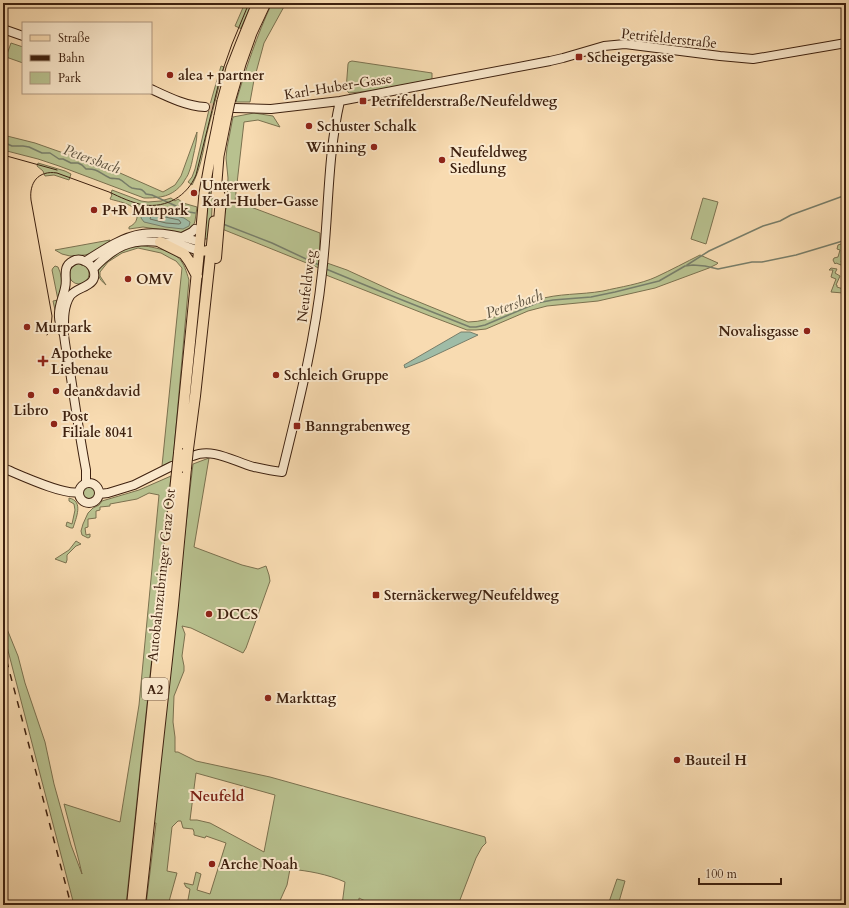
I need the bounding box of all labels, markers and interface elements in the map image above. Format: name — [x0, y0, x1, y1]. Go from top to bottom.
legend — [22, 22, 152, 94]
street label: Petrifelderstraße — [620, 24, 718, 53]
text: Straße — [58, 30, 90, 46]
place label: Scheigergasse — [587, 48, 674, 67]
text: Bahn — [58, 50, 85, 66]
marker: Scheigergasse — [574, 52, 584, 62]
place label: alea + partner — [178, 66, 264, 85]
street label: Karl-Huber-Gasse — [283, 69, 393, 104]
text: Park — [58, 70, 82, 86]
marker: alea + partner — [165, 70, 175, 80]
place label: Petrifelderstraße/Neufeldweg — [371, 92, 558, 111]
marker: Petrifelderstraße/Neufeldweg — [358, 96, 368, 106]
place label: Schuster Schalk — [317, 117, 417, 136]
marker: Schuster Schalk — [304, 121, 314, 131]
place label: Winning — [305, 138, 367, 157]
water label: Petersbach — [61, 139, 124, 179]
marker: Winning — [369, 142, 379, 152]
place label: Neufeldweg Siedlung — [450, 143, 528, 178]
marker: Neufeldweg Siedlung — [437, 155, 447, 165]
place label: Unterwerk Karl-Huber-Gasse — [202, 176, 319, 211]
marker: Unterwerk Karl-Huber-Gasse — [189, 188, 199, 198]
place label: P+R Murpark — [102, 201, 189, 220]
marker: P+R Murpark — [89, 205, 99, 215]
street label: Neufeldweg — [293, 249, 320, 323]
place label: OMV — [136, 270, 173, 289]
marker: OMV — [123, 274, 133, 284]
water label: Petersbach — [483, 285, 546, 323]
place label: Murpark — [35, 318, 92, 337]
marker: Murpark — [22, 322, 32, 332]
place label: Novalisgasse — [718, 322, 799, 341]
marker: Novalisgasse — [802, 326, 812, 336]
place label: Apotheke Liebenau — [51, 344, 113, 379]
marker: Apotheke Liebenau — [38, 356, 48, 366]
place label: Schleich Gruppe — [284, 366, 389, 385]
marker: Schleich Gruppe — [271, 370, 281, 380]
place label: dean&david — [64, 382, 140, 401]
marker: dean&david — [51, 386, 61, 396]
marker: Libro — [26, 390, 36, 400]
place label: Libro — [13, 401, 49, 420]
place label: Post Filiale 8041 — [62, 407, 133, 442]
place label: Banngrabenweg — [305, 417, 410, 436]
marker: Post Filiale 8041 — [49, 419, 59, 429]
marker: Banngrabenweg — [292, 421, 302, 431]
street label: Autobahnzubringer Graz Ost — [143, 487, 180, 662]
place label: Sternäckerweg/Neufeldweg — [384, 586, 560, 605]
marker: Sternäckerweg/Neufeldweg — [371, 590, 381, 600]
place label: DCCS — [217, 605, 258, 624]
marker: DCCS — [204, 609, 214, 619]
road number: A2 — [142, 678, 168, 700]
place label: Markttag — [276, 689, 337, 708]
marker: Markttag — [263, 693, 273, 703]
place label: Bauteil H — [685, 751, 747, 770]
marker: Bauteil H — [672, 755, 682, 765]
district label: Neufeld — [190, 786, 245, 806]
place label: Arche Noah — [220, 855, 298, 874]
marker: Arche Noah — [207, 859, 217, 869]
scale bar — [699, 860, 781, 886]
text: 100 m — [705, 866, 738, 882]

